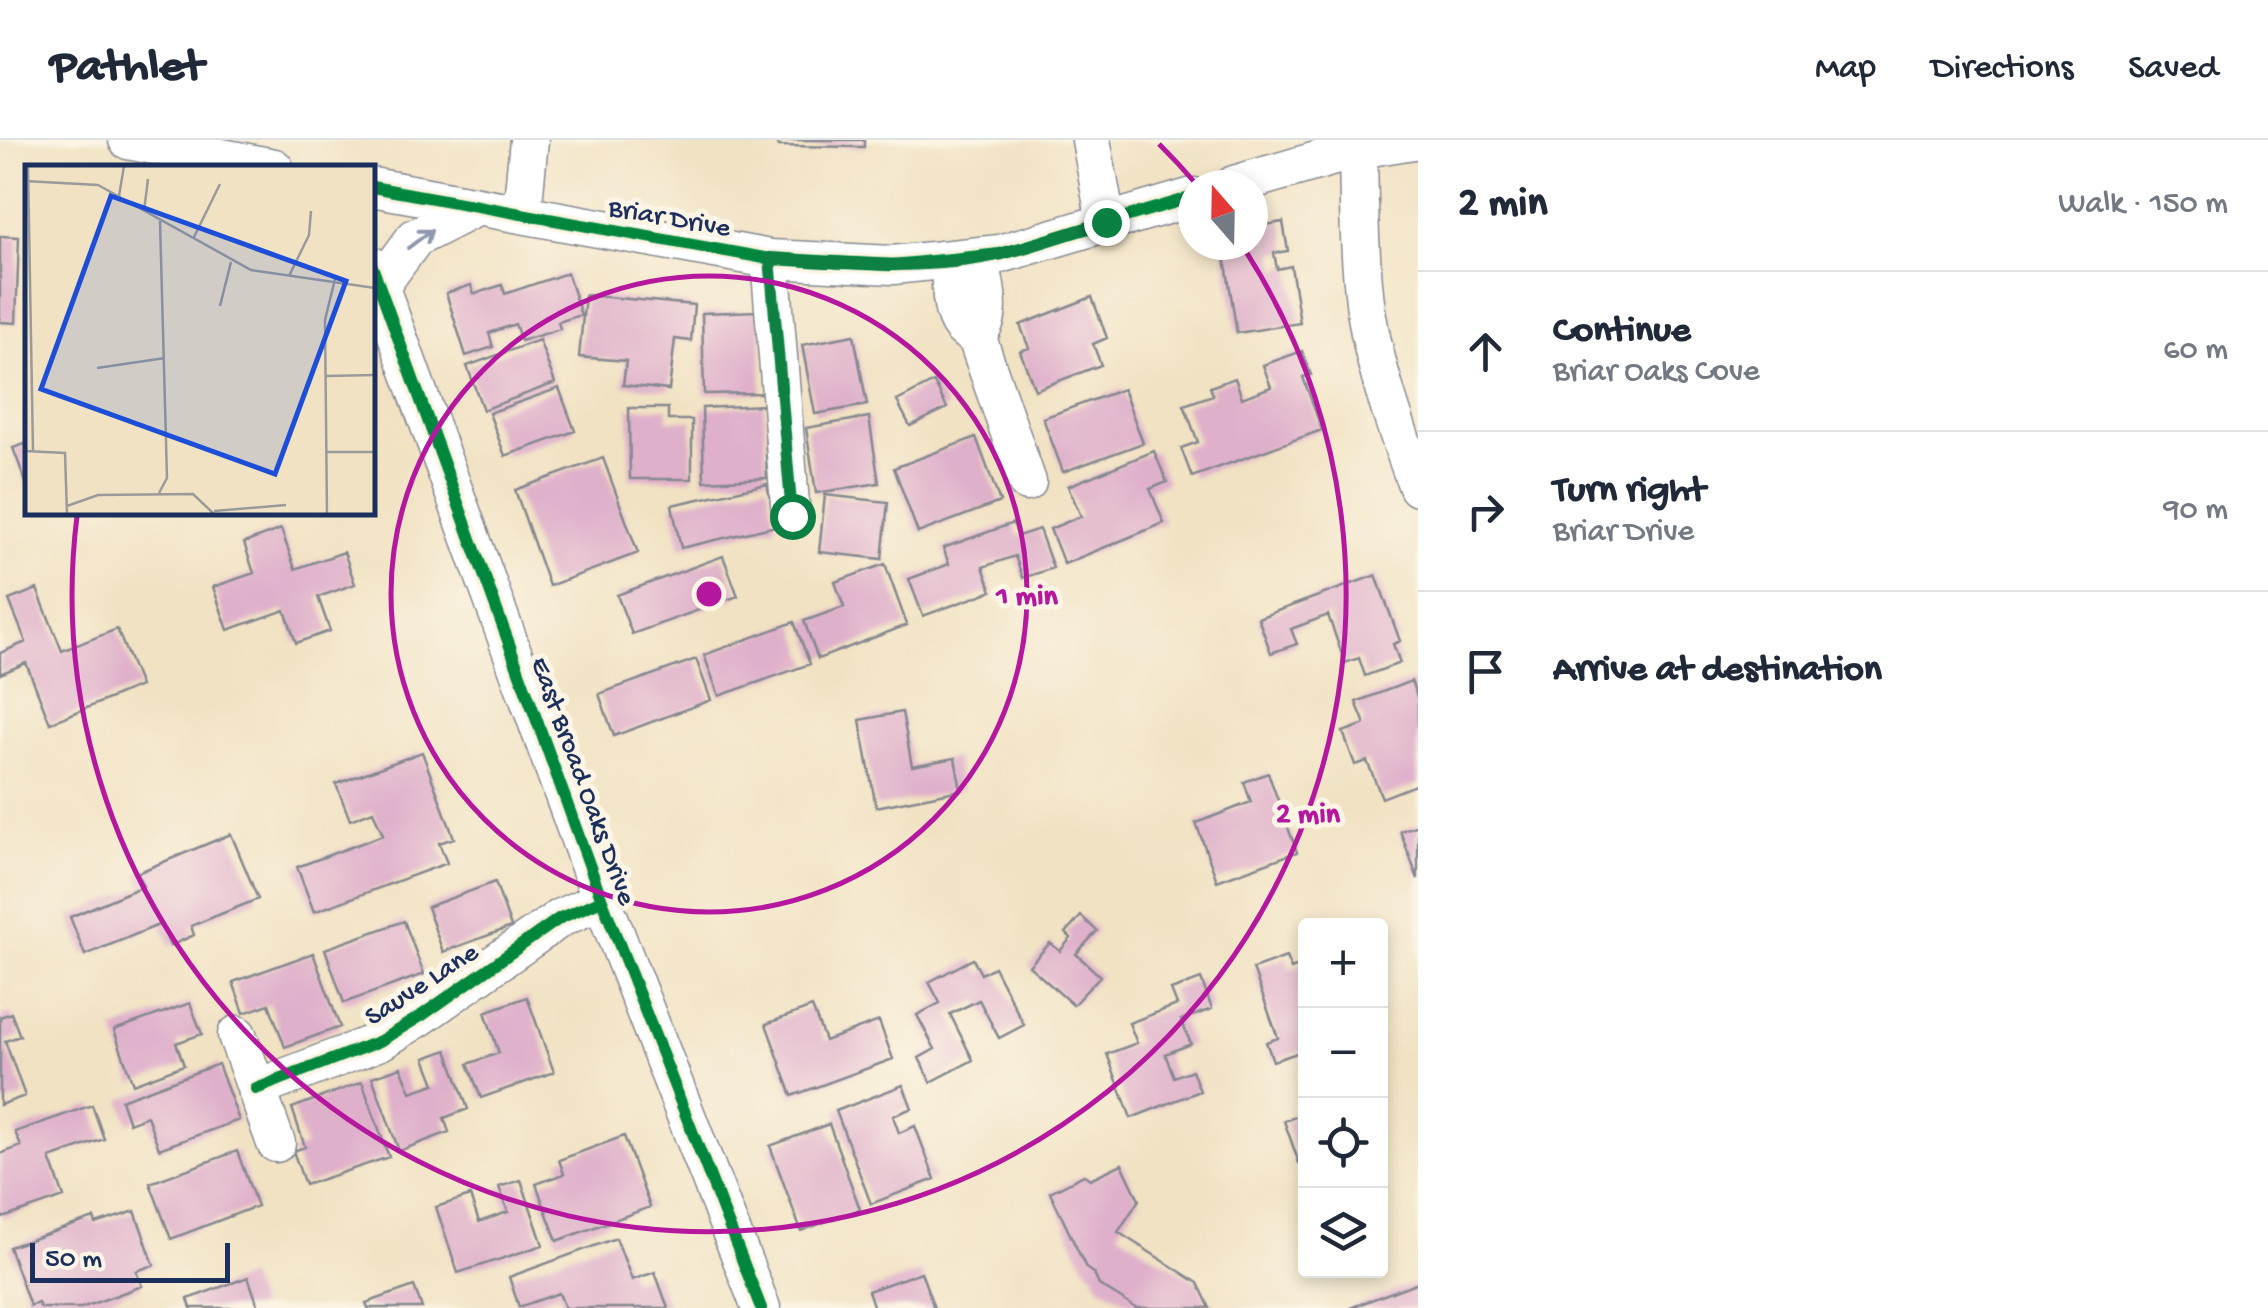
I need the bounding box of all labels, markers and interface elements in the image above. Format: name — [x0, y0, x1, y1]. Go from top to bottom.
text: Pathlet — [50, 41, 203, 98]
text: Map — [1815, 49, 1876, 90]
text: Directions — [1931, 49, 2073, 90]
text: Saved — [2128, 49, 2218, 90]
inset map — [25, 165, 375, 515]
north arrow — [1178, 170, 1268, 260]
text: 2 min — [1458, 181, 1547, 230]
text: Walk · 150 m — [2058, 186, 2228, 224]
street label: Briar Drive — [605, 192, 733, 246]
route end — [1084, 200, 1130, 246]
one-way arrow — [406, 229, 434, 250]
text: Continue — [1553, 310, 1691, 354]
icon: ahead — [1458, 324, 1513, 379]
text: 60 m — [2163, 332, 2228, 370]
text: Briar Oaks Cove — [1553, 354, 1760, 392]
text: Turn right — [1553, 470, 1705, 514]
icon: right — [1458, 484, 1513, 539]
text: 90 m — [2164, 492, 2228, 530]
route start — [770, 494, 816, 540]
text: Briar Drive — [1553, 514, 1694, 552]
centre of rings — [691, 576, 727, 612]
text: 1 min — [995, 581, 1058, 616]
icon: arrive — [1458, 644, 1513, 699]
text: Arrive at destination — [1553, 649, 1882, 693]
street label: East Broad Oaks Drive — [522, 653, 642, 911]
text: 2 min — [1276, 799, 1341, 834]
map controls — [1298, 918, 1388, 1278]
button: + — [1298, 918, 1388, 1008]
street label: Sauve Lane — [360, 937, 486, 1035]
button: − — [1298, 1008, 1388, 1098]
button: locate — [1298, 1098, 1388, 1188]
button: layers — [1298, 1188, 1388, 1278]
scale bar — [30, 1238, 230, 1282]
text: 50 m — [45, 1244, 102, 1277]

